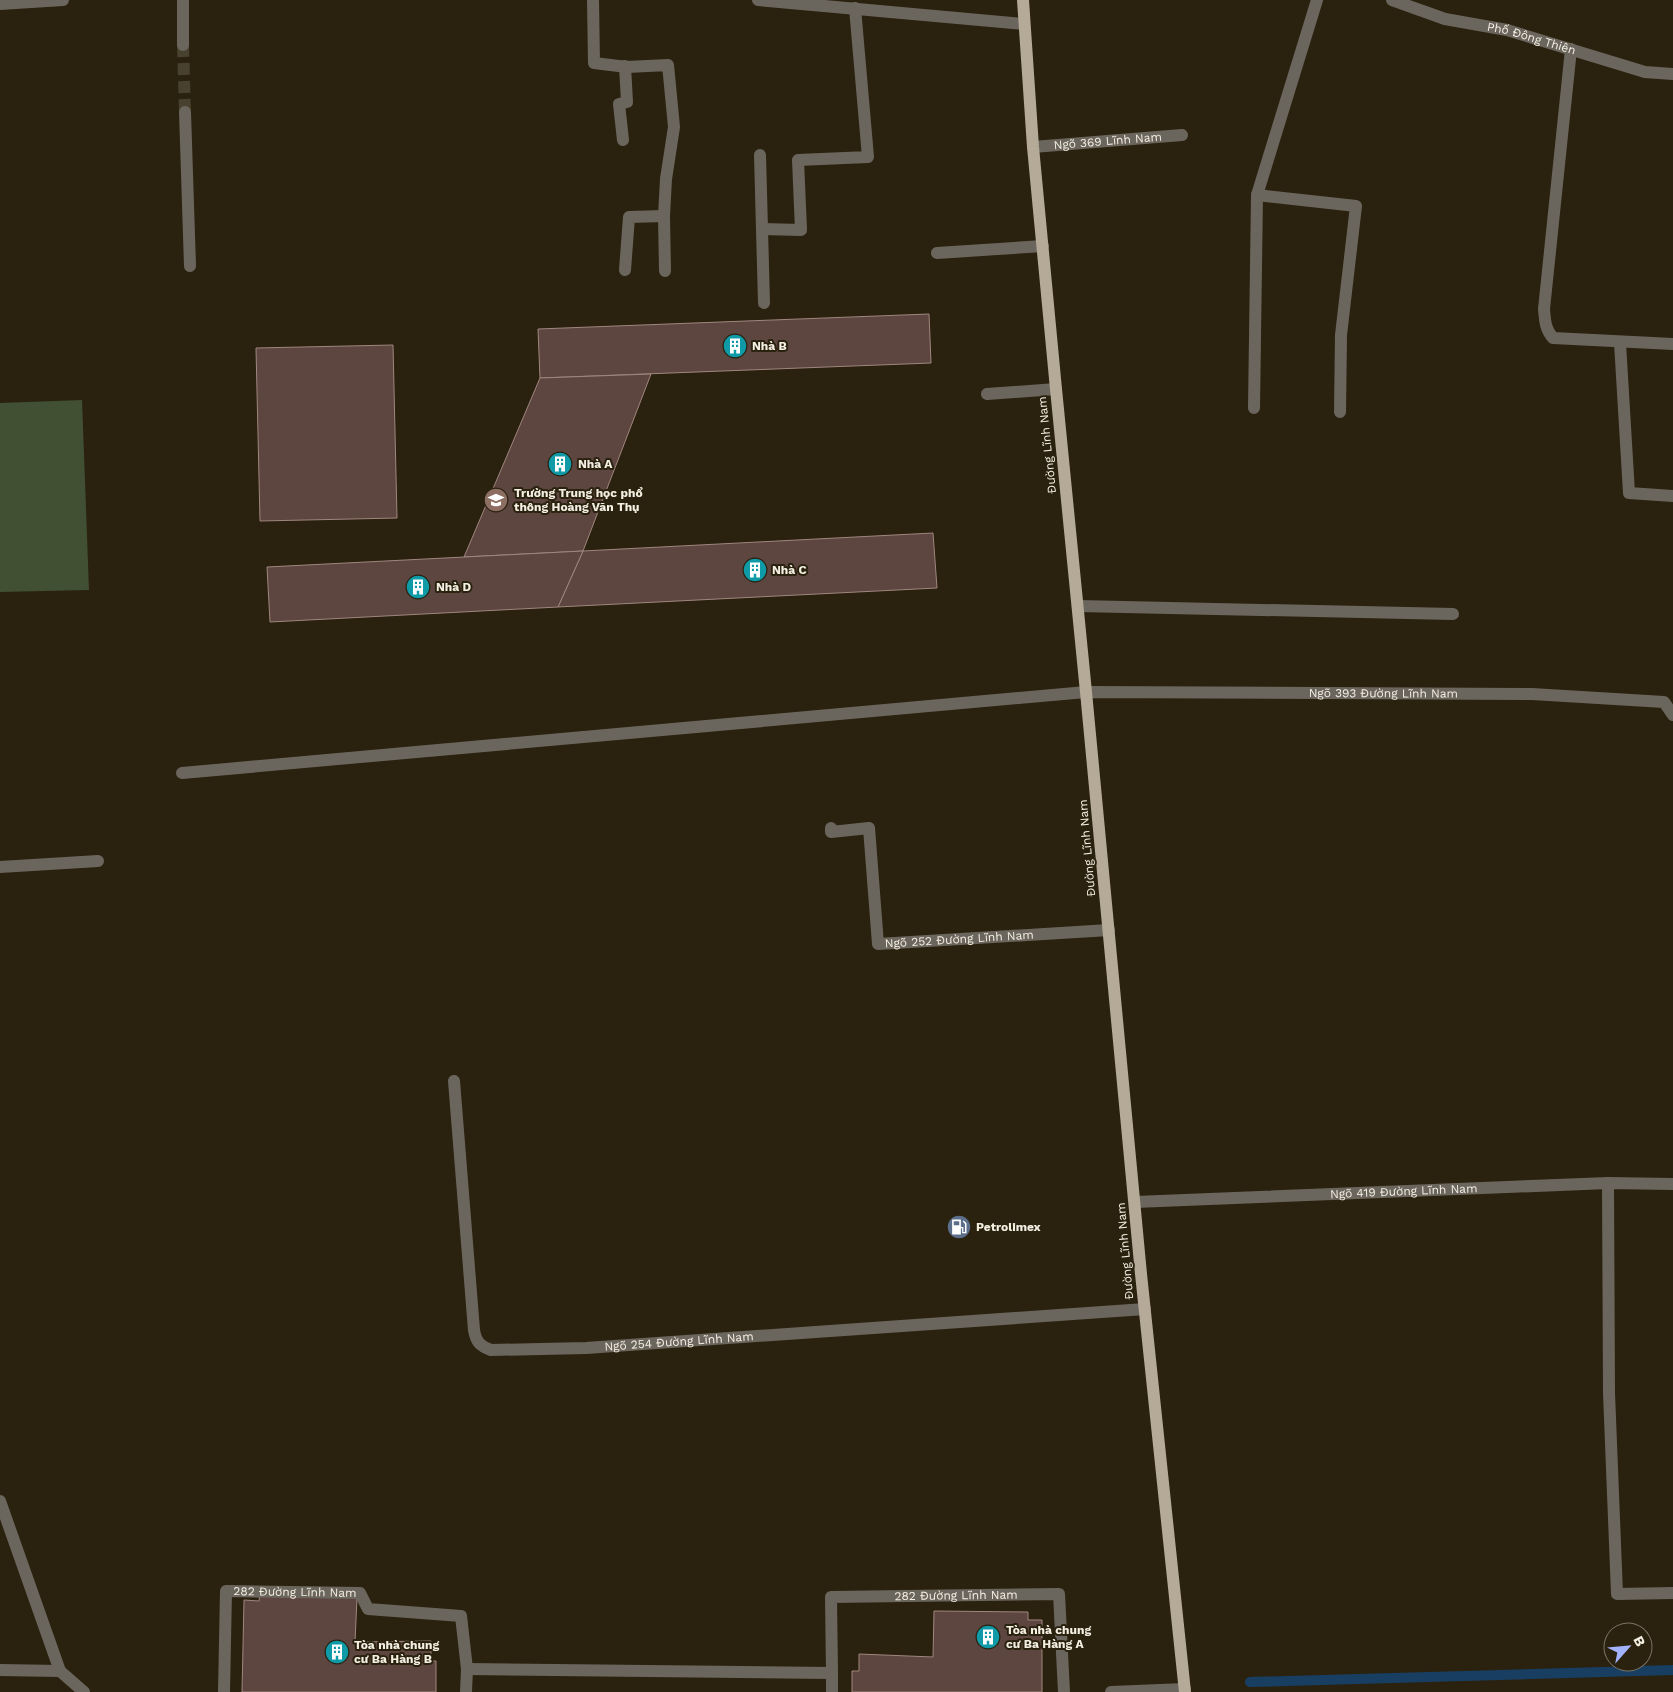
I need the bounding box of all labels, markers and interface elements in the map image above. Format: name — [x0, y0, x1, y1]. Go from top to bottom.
street label: Phố Đông Thiên — [1486, 20, 1578, 58]
street label: Ngõ 369 Lĩnh Nam — [1053, 130, 1162, 152]
building icon: Nhà B — [722, 333, 748, 359]
place label: Nhà B — [752, 339, 787, 353]
street label: Đường Lĩnh Nam — [1035, 396, 1059, 494]
building icon: Nhà A — [547, 451, 573, 477]
place label: Nhà A — [578, 457, 613, 471]
place label: Trường Trung học phổ thông Hoàng Văn Thụ — [514, 486, 643, 514]
school or university icon: Trường Trung học phổ thông Hoàng Văn Thụ — [483, 487, 509, 513]
building icon: Nhà C — [742, 557, 768, 583]
place label: Nhà C — [772, 563, 807, 577]
building icon: Nhà D — [405, 574, 431, 600]
place label: Nhà D — [436, 580, 472, 594]
street label: Ngõ 393 Đường Lĩnh Nam — [1309, 686, 1458, 701]
street label: Đường Lĩnh Nam — [1076, 799, 1098, 897]
street label: Ngõ 252 Đường Lĩnh Nam — [884, 928, 1034, 951]
street label: Ngõ 419 Đường Lĩnh Nam — [1330, 1181, 1478, 1201]
street label: Đường Lĩnh Nam — [1114, 1202, 1136, 1300]
fuel station icon: Petrolimex — [946, 1214, 972, 1240]
place label: Petrolimex — [976, 1220, 1041, 1234]
street label: Ngõ 254 Đường Lĩnh Nam — [604, 1329, 754, 1354]
street label: 282 Đường Lĩnh Nam — [233, 1584, 357, 1600]
street label: 282 Đường Lĩnh Nam — [894, 1588, 1018, 1603]
north arrow — [1603, 1622, 1653, 1672]
place label: Tòa nhà chung cư Ba Hàng A — [1006, 1623, 1091, 1651]
building icon: Tòa nhà chung cư Ba Hàng A — [975, 1624, 1001, 1650]
text: B — [1630, 1633, 1649, 1649]
place label: Tòa nhà chung cư Ba Hàng B — [354, 1638, 439, 1666]
building icon: Tòa nhà chung cư Ba Hàng B — [324, 1639, 350, 1665]

